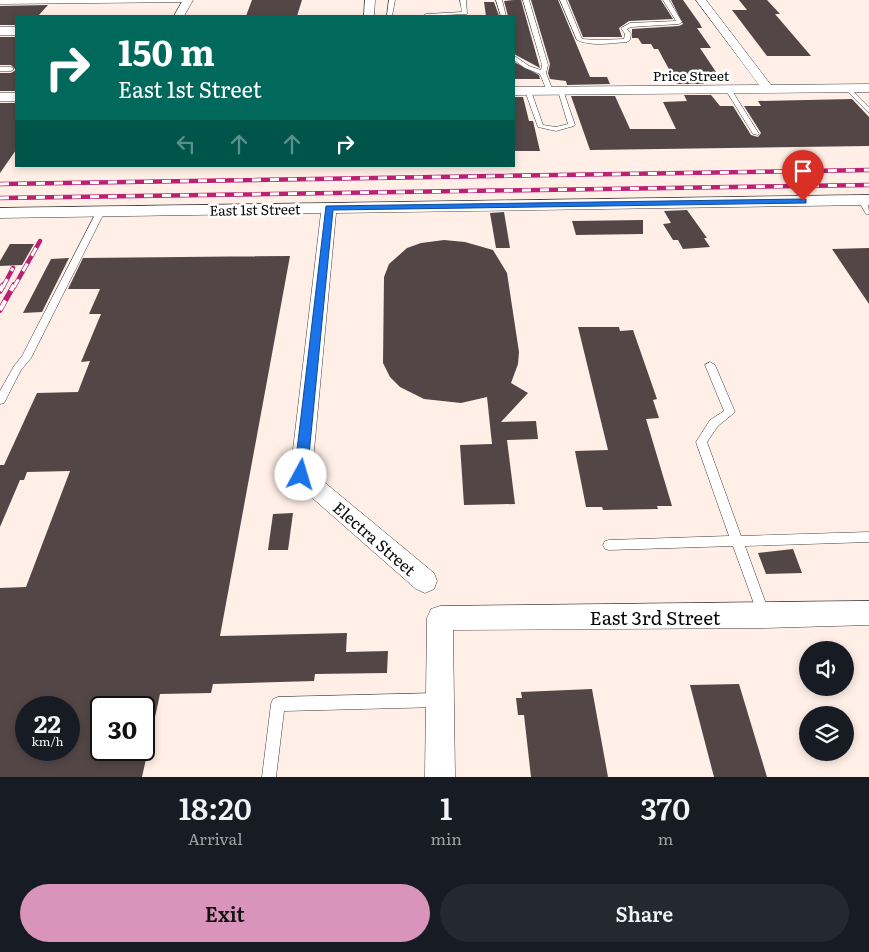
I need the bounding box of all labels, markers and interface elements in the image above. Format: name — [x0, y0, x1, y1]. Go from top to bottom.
text: 150 m — [118, 25, 215, 77]
icon: right — [35, 35, 100, 100]
street label: Price Street — [653, 65, 730, 85]
text: East 1st Street — [118, 72, 262, 105]
icon: left — [172, 130, 200, 158]
icon: ahead — [225, 130, 253, 158]
icon: ahead — [278, 130, 306, 158]
icon: right — [331, 130, 359, 158]
pin — [782, 150, 824, 201]
icon: arrive — [789, 157, 817, 185]
street label: East 1st Street — [209, 198, 301, 220]
position arrow — [274, 448, 326, 500]
street label: Electra Street — [328, 495, 422, 581]
street label: East 3rd Street — [590, 603, 721, 631]
map controls — [799, 641, 854, 761]
button: sound — [799, 641, 854, 696]
speed limit sign: 30 — [90, 696, 155, 761]
text: 22 — [34, 704, 61, 741]
button: layers — [799, 706, 854, 761]
text: km/h — [32, 732, 63, 750]
text: 18:20 — [179, 785, 252, 829]
text: 1 — [440, 785, 452, 829]
text: 370 — [641, 785, 690, 829]
text: Arrival — [188, 826, 243, 850]
text: min — [430, 826, 462, 850]
text: m — [658, 826, 673, 850]
button: Exit — [20, 884, 430, 942]
button: Share — [440, 884, 849, 942]

